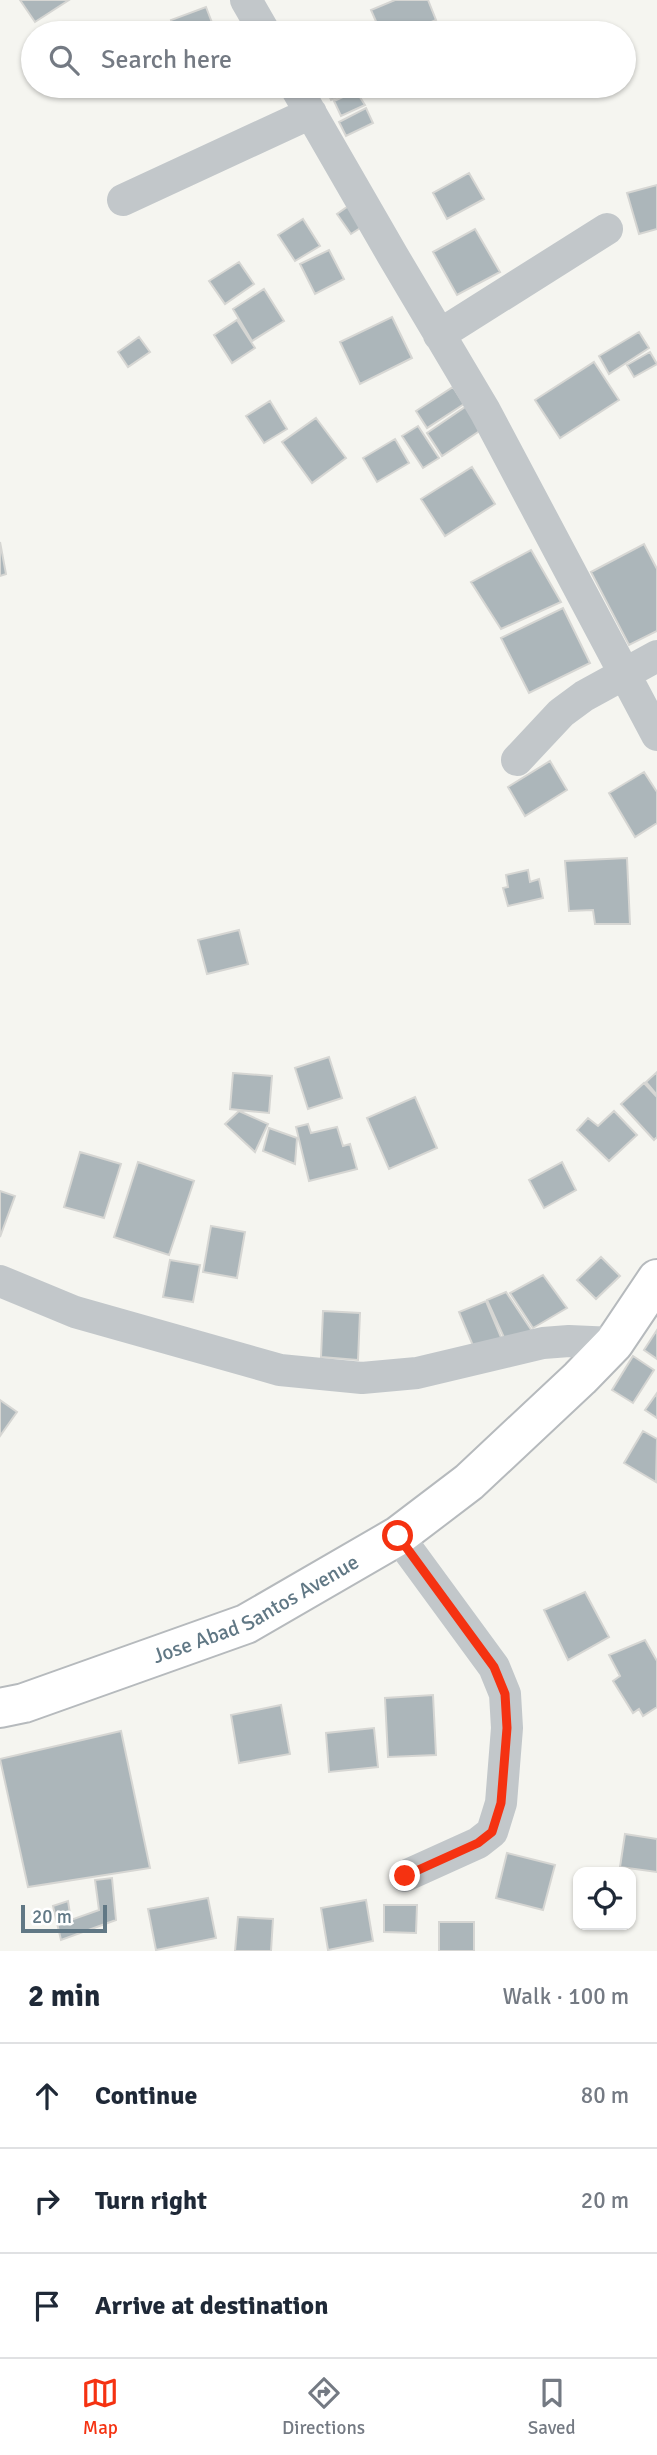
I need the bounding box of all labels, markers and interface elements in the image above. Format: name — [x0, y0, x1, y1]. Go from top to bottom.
search box — [21, 21, 636, 98]
icon: search — [45, 41, 83, 79]
text: Search here — [101, 44, 232, 76]
route start — [382, 1520, 413, 1551]
street label: Jose Abad Santos Avenue — [149, 1549, 363, 1669]
route end — [389, 1860, 420, 1891]
map controls — [573, 1867, 636, 1930]
button: locate — [573, 1867, 636, 1930]
scale bar — [21, 1902, 107, 1934]
text: 20 m — [32, 1905, 72, 1929]
text: 2 min — [28, 1978, 100, 2015]
text: Walk · 100 m — [503, 1982, 629, 2011]
icon: ahead — [28, 2077, 66, 2115]
text: Continue — [95, 2080, 197, 2112]
text: 80 m — [581, 2081, 629, 2110]
icon: right — [28, 2182, 66, 2220]
text: Turn right — [95, 2185, 207, 2217]
text: 20 m — [581, 2186, 629, 2215]
icon: arrive — [28, 2287, 66, 2325]
text: Arrive at destination — [95, 2290, 328, 2322]
tab: Map — [81, 2374, 119, 2440]
tab: Directions — [282, 2374, 365, 2440]
tab: Saved — [528, 2374, 576, 2440]

